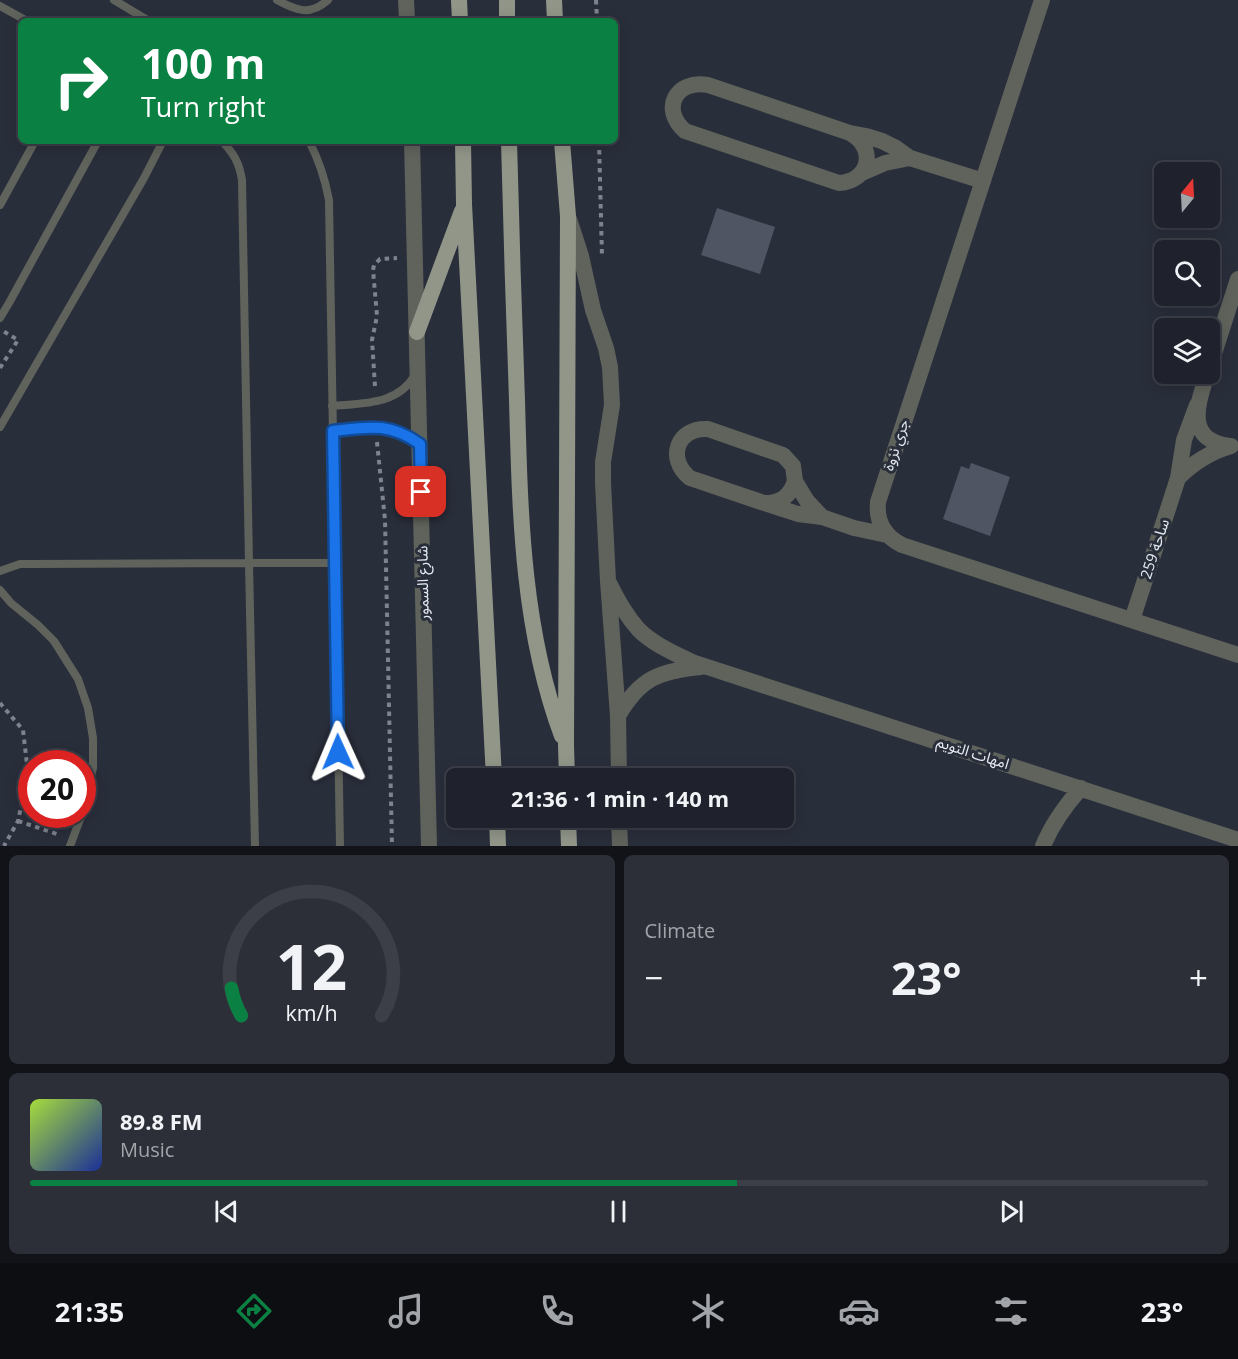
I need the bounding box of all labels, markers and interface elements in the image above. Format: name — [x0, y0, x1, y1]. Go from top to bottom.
text: 100 m — [141, 34, 265, 91]
icon: right — [42, 42, 120, 120]
text: Turn right — [141, 88, 266, 125]
north arrow — [1154, 162, 1220, 228]
map controls — [1154, 162, 1220, 384]
button: search — [1154, 240, 1220, 306]
button: layers — [1154, 318, 1220, 384]
street label: جري نزوة — [877, 416, 915, 474]
pin — [395, 466, 446, 517]
icon: arrive — [404, 475, 437, 508]
street label: ساحة 259 — [1135, 516, 1173, 581]
street label: شارع السمور — [411, 545, 436, 621]
position arrow — [306, 720, 370, 784]
street label: امهات التويم — [934, 731, 1012, 775]
speed limit sign: 20 — [18, 750, 96, 828]
text: 21:36 · 1 min · 140 m — [511, 783, 729, 813]
text: Climate — [645, 917, 715, 944]
text: 12 — [276, 923, 347, 1008]
text: 23° — [891, 947, 962, 1008]
text: − — [645, 955, 663, 1000]
text: + — [1189, 955, 1208, 1000]
text: km/h — [286, 999, 338, 1028]
text: 89.8 FM — [120, 1106, 203, 1136]
text: Music — [120, 1136, 174, 1163]
icon: previous — [210, 1195, 243, 1228]
icon: pause — [602, 1195, 635, 1228]
icon: next — [995, 1195, 1028, 1228]
icon: directions — [233, 1290, 275, 1332]
icon: music — [385, 1290, 427, 1332]
icon: phone — [536, 1290, 578, 1332]
icon: climate — [687, 1290, 729, 1332]
icon: car — [838, 1290, 880, 1332]
icon: filters — [990, 1290, 1032, 1332]
text: 21:35 — [55, 1293, 124, 1330]
text: 23° — [1141, 1293, 1183, 1330]

